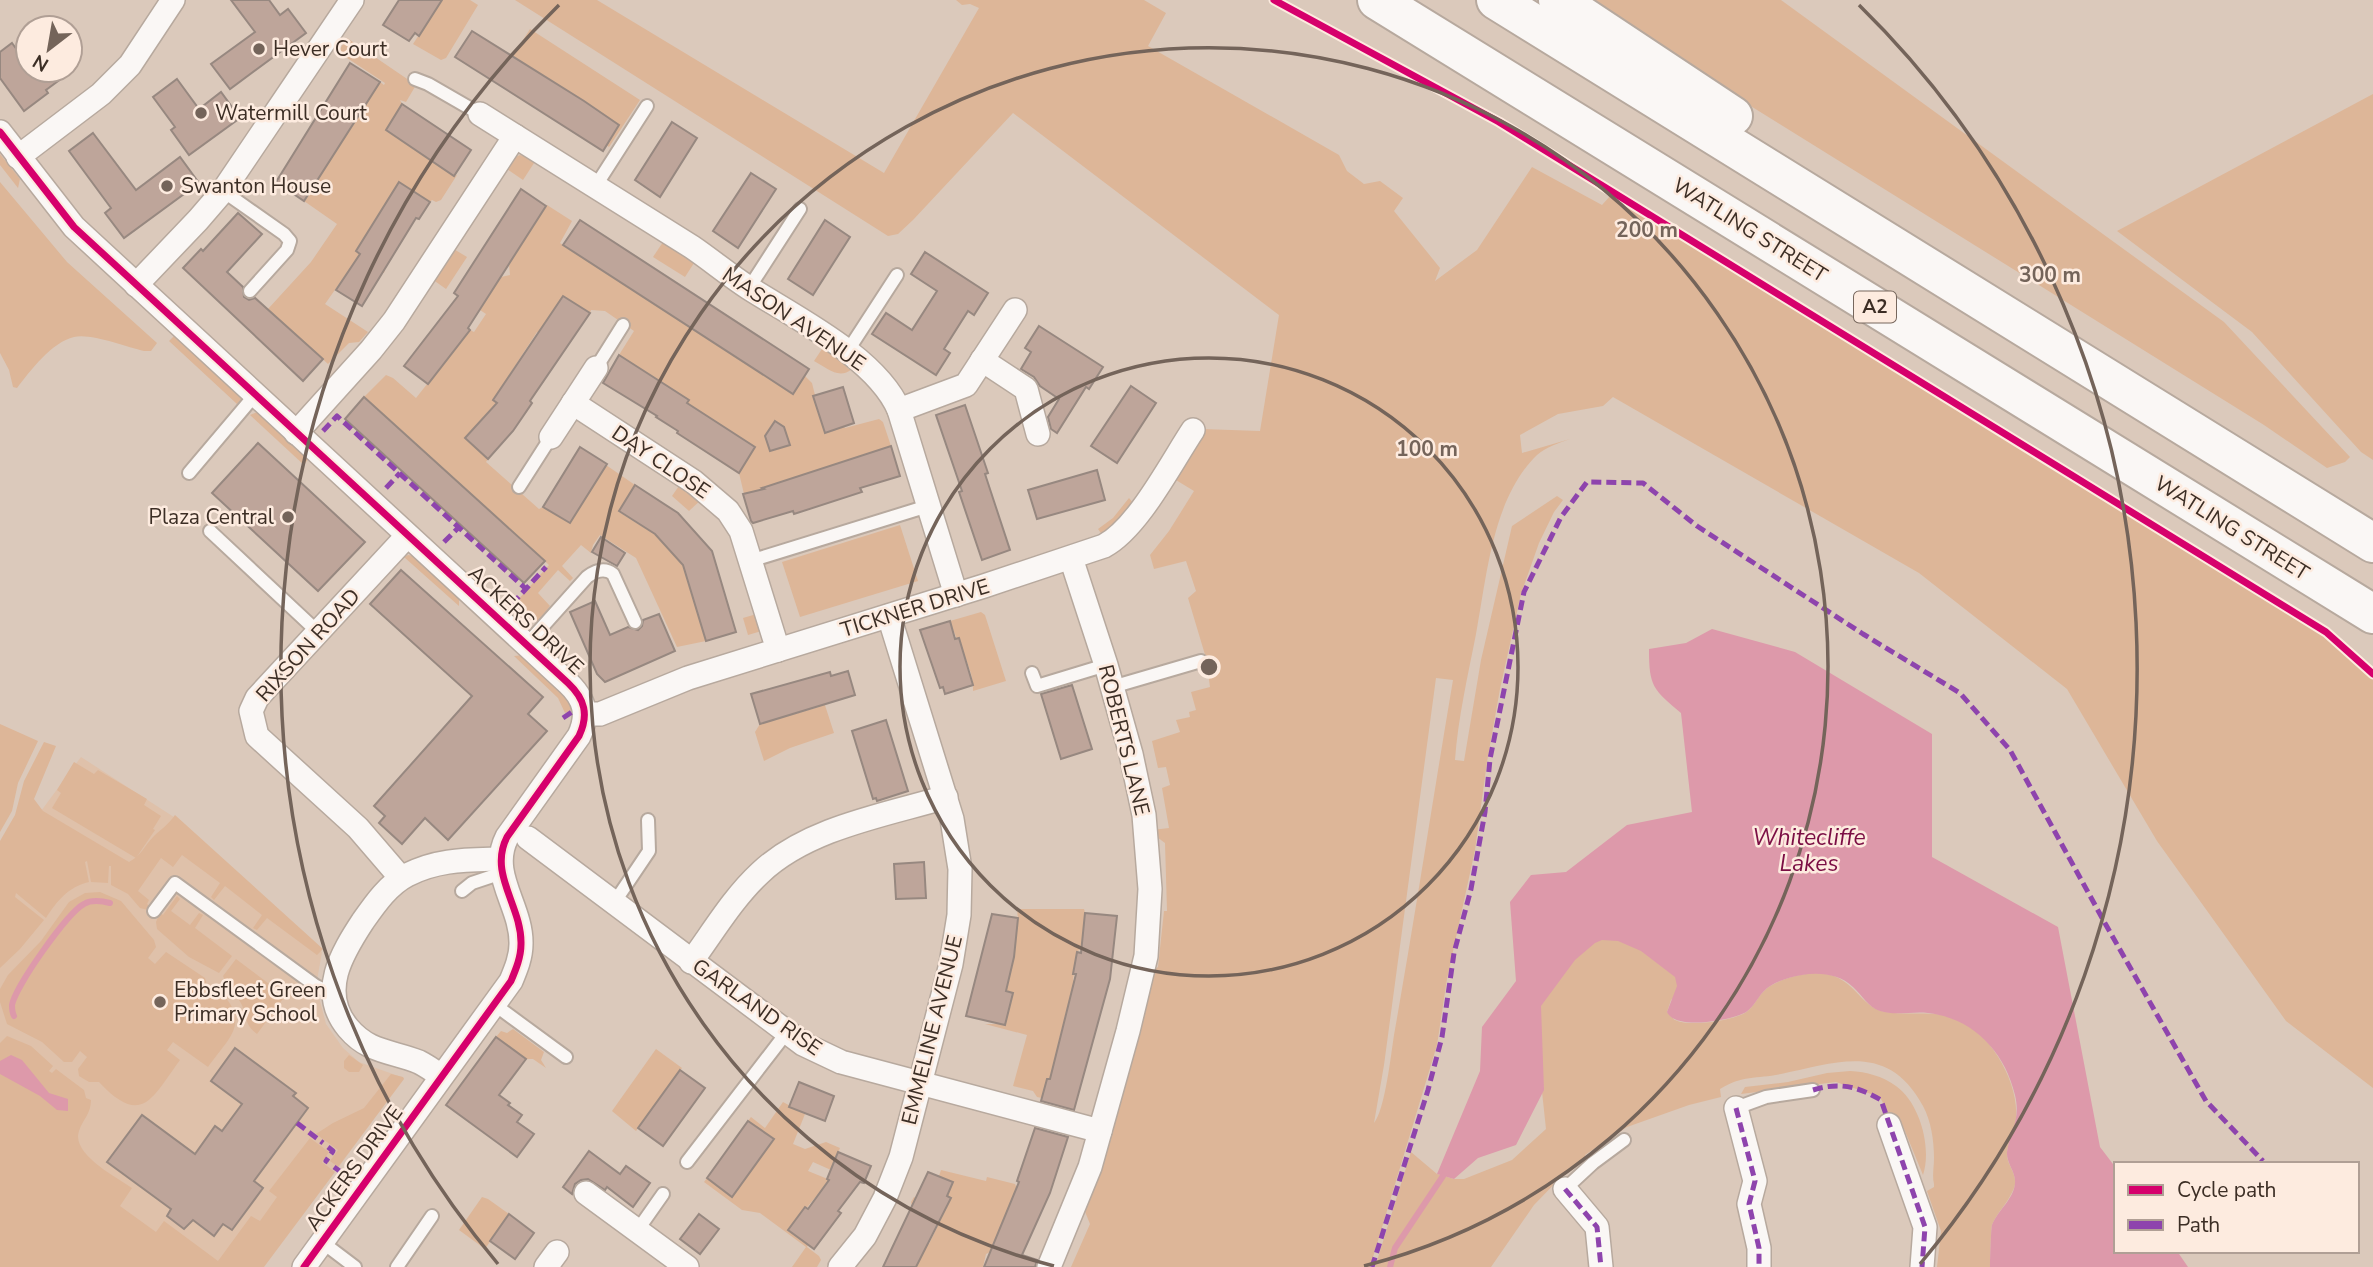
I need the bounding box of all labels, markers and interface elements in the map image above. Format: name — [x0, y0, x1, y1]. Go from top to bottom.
north arrow — [14, 14, 84, 84]
place label: Hever Court — [273, 35, 388, 63]
marker: Hever Court — [251, 41, 267, 57]
text: N — [28, 48, 54, 78]
place label: Watermill Court — [215, 99, 368, 127]
marker: Watermill Court — [193, 105, 209, 121]
street label: WATLING STREET — [1667, 171, 1833, 289]
place label: Swanton House — [181, 172, 331, 200]
marker: Swanton House — [159, 178, 175, 194]
text: 200 m — [1616, 216, 1678, 244]
street label: MASON AVENUE — [717, 261, 871, 377]
text: 300 m — [2019, 261, 2081, 289]
road number: A2 — [1854, 292, 1896, 322]
street label: DAY CLOSE — [606, 419, 716, 505]
text: 100 m — [1396, 435, 1458, 463]
street label: WATLING STREET — [2149, 469, 2315, 587]
place label: Plaza Central — [149, 503, 275, 531]
marker: Plaza Central — [280, 509, 296, 525]
street label: ACKERS DRIVE — [462, 559, 590, 681]
street label: TICKNER DRIVE — [837, 572, 993, 644]
street label: RIXSON ROAD — [250, 582, 366, 708]
centre of rings — [1197, 655, 1221, 679]
street label: ROBERTS LANE — [1092, 662, 1156, 818]
water label: Whitecliffe Lakes — [1752, 822, 1866, 879]
street label: EMMELINE AVENUE — [895, 932, 969, 1128]
street label: GARLAND RISE — [687, 952, 827, 1062]
place label: Ebbsfleet Green Primary School — [174, 976, 326, 1028]
marker: Ebbsfleet Green Primary School — [152, 994, 168, 1010]
street label: ACKERS DRIVE — [299, 1100, 409, 1236]
legend — [2114, 1162, 2359, 1253]
text: Cycle path — [2177, 1176, 2276, 1204]
text: Path — [2177, 1211, 2220, 1239]

